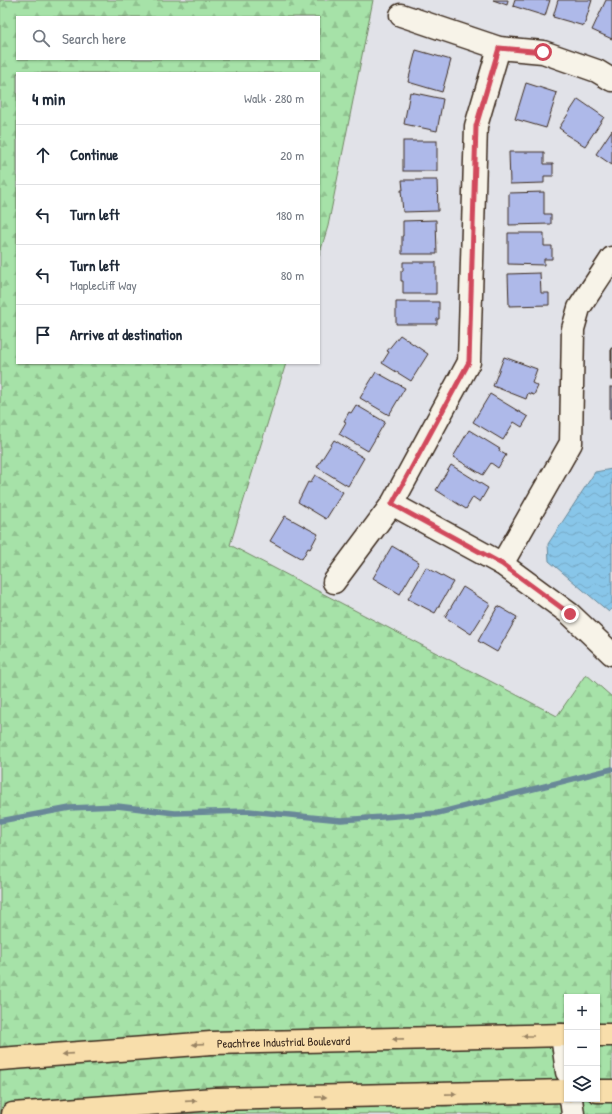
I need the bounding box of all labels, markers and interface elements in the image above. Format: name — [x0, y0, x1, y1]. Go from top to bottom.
search box — [16, 16, 320, 60]
icon: search — [30, 27, 52, 49]
text: Search here — [62, 28, 126, 49]
route start — [534, 43, 552, 61]
text: 4 min — [32, 87, 65, 110]
text: Walk · 280 m — [244, 89, 304, 107]
icon: ahead — [32, 144, 54, 166]
text: Continue — [70, 144, 118, 165]
text: 20 m — [280, 146, 304, 164]
icon: left — [32, 204, 54, 226]
text: Turn left — [70, 204, 120, 225]
text: 180 m — [276, 206, 304, 224]
text: Turn left — [70, 255, 120, 276]
icon: left — [32, 264, 54, 286]
text: 80 m — [281, 266, 304, 284]
text: Maplecliff Way — [70, 276, 137, 294]
icon: arrive — [32, 324, 54, 346]
text: Arrive at destination — [70, 324, 182, 345]
route end — [561, 605, 579, 623]
map controls — [564, 994, 600, 1102]
button: + — [564, 994, 600, 1030]
button: − — [564, 1030, 600, 1066]
street label: Peachtree Industrial Boulevard — [217, 1031, 350, 1051]
one-way arrow — [521, 1033, 534, 1039]
one-way arrow — [391, 1036, 404, 1042]
one-way arrow — [192, 1041, 204, 1048]
one-way arrow — [62, 1050, 74, 1057]
button: layers — [564, 1066, 600, 1102]
one-way arrow — [445, 1090, 457, 1097]
one-way arrow — [315, 1094, 328, 1100]
one-way arrow — [185, 1098, 197, 1104]

